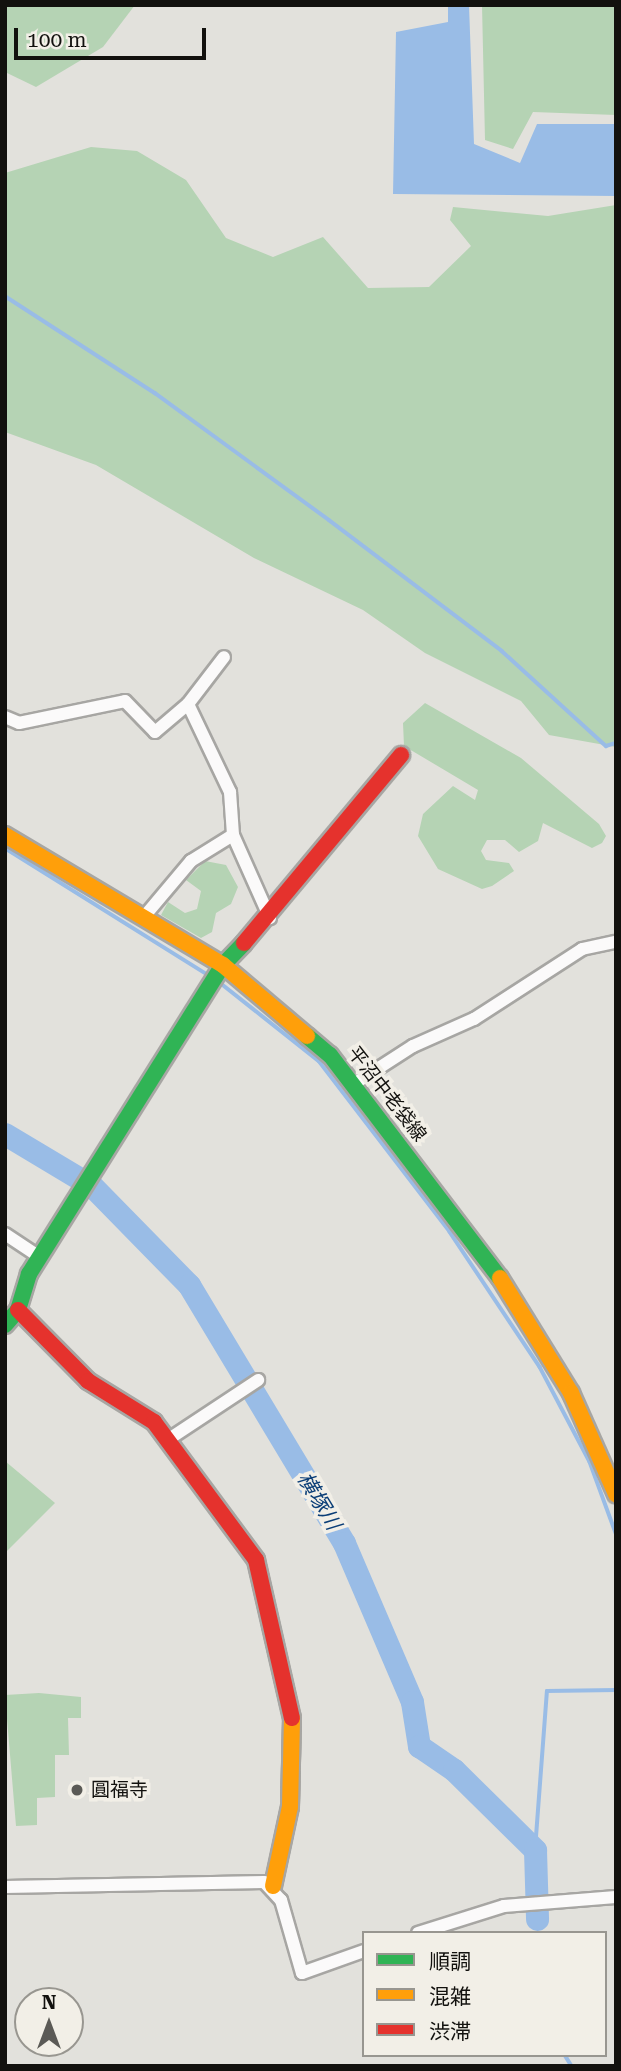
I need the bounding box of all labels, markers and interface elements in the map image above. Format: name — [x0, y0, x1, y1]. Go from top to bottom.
scale bar — [18, 14, 210, 58]
text: 100 m — [27, 28, 87, 52]
street label: 平沼中老袋線 — [343, 1042, 431, 1146]
water label: 横塚川 — [292, 1468, 346, 1534]
place label: 圓福寺 — [91, 1779, 148, 1801]
marker: 圓福寺 — [69, 1782, 85, 1798]
legend — [362, 1931, 607, 2057]
text: 順調 — [429, 1950, 471, 1974]
text: 混雑 — [429, 1985, 471, 2009]
north arrow — [14, 1987, 84, 2057]
text: N — [42, 1991, 56, 2014]
text: 渋滞 — [429, 2020, 471, 2044]

